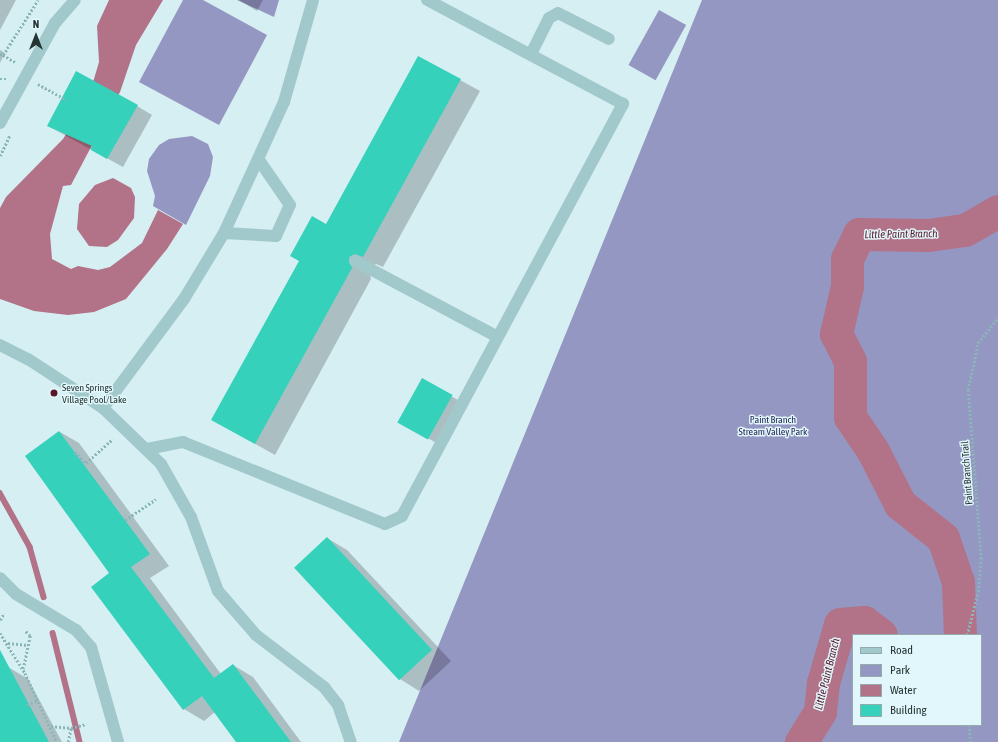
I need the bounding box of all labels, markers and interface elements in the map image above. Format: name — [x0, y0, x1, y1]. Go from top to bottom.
north arrow — [16, 16, 56, 56]
text: N — [33, 18, 39, 30]
water label: Little Paint Branch — [864, 227, 938, 241]
place label: Seven Springs Village Pool/Lake — [62, 381, 127, 404]
marker: Seven Springs Village Pool/Lake — [49, 388, 59, 398]
park label: Paint Branch Stream Valley Park — [739, 413, 807, 436]
street label: Paint Branch Trail — [959, 441, 975, 505]
legend — [852, 634, 982, 726]
water label: Little Paint Branch — [812, 637, 842, 711]
text: Road — [890, 643, 913, 657]
text: Park — [890, 663, 910, 677]
text: Water — [890, 683, 916, 697]
text: Building — [890, 703, 927, 717]

